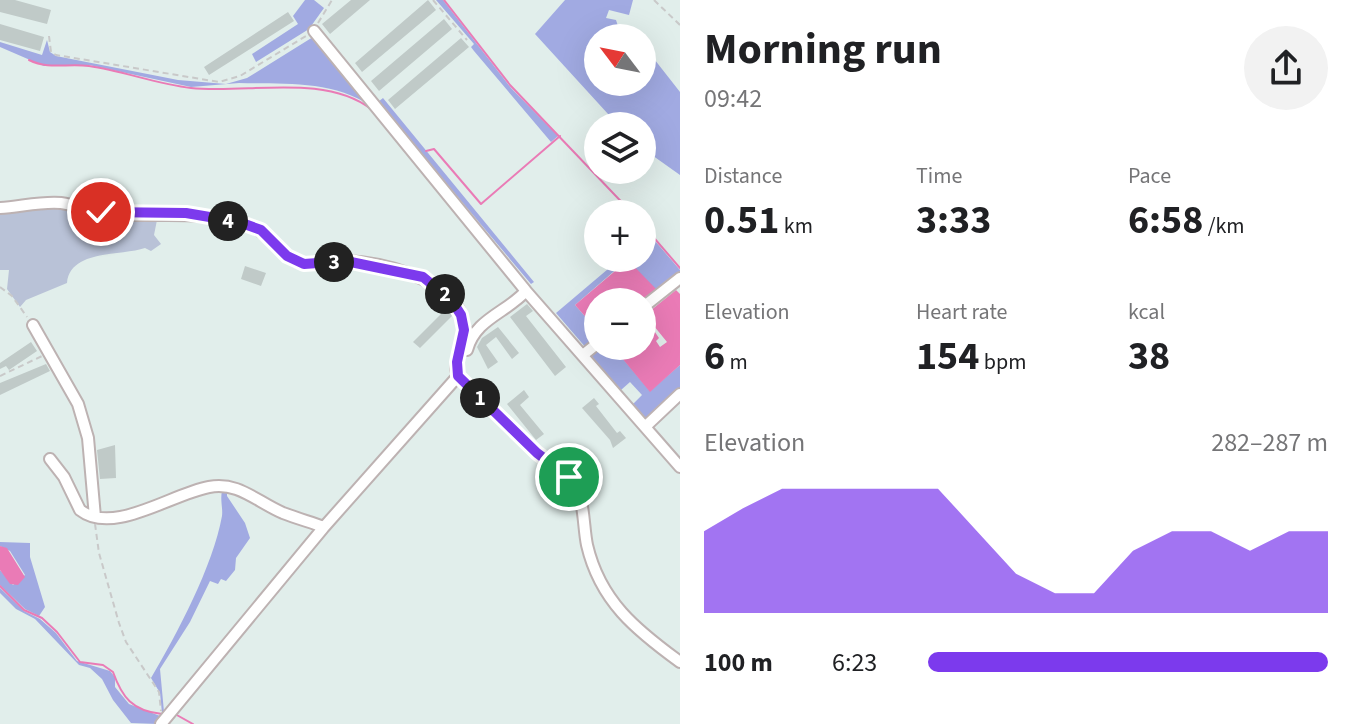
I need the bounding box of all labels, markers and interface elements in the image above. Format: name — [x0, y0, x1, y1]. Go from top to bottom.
text: Morning run — [704, 18, 942, 81]
north arrow — [584, 24, 656, 96]
map controls — [584, 24, 656, 360]
button: share — [1244, 26, 1328, 110]
text: 09:42 — [704, 80, 762, 117]
button: layers — [584, 112, 656, 184]
text: Distance — [704, 160, 782, 192]
text: Time — [916, 160, 962, 192]
text: Pace — [1128, 160, 1171, 192]
pin — [67, 178, 135, 246]
icon: check — [79, 190, 123, 234]
text: 0.51 — [704, 192, 779, 249]
text: 3:33 — [916, 192, 991, 249]
text: 6:58 — [1128, 192, 1203, 249]
button: + — [584, 200, 656, 272]
pin: 4 — [208, 201, 248, 241]
text: 4 — [222, 205, 234, 237]
text: km — [779, 210, 813, 242]
text: /km — [1203, 210, 1245, 242]
pin: 3 — [314, 242, 354, 282]
text: 3 — [328, 246, 340, 278]
pin: 2 — [425, 274, 465, 314]
text: 2 — [439, 278, 451, 310]
button: − — [584, 288, 656, 360]
text: Elevation — [704, 296, 790, 328]
text: Heart rate — [916, 296, 1007, 328]
text: kcal — [1128, 296, 1165, 328]
text: 6 — [704, 328, 725, 385]
text: 154 — [916, 328, 979, 385]
text: 38 — [1128, 328, 1170, 385]
text: m — [725, 346, 748, 378]
text: bpm — [979, 346, 1026, 378]
pin: 1 — [460, 378, 500, 418]
text: 1 — [474, 382, 486, 414]
text: Elevation — [704, 424, 805, 461]
text: 282–287 m — [1211, 424, 1328, 461]
pin — [535, 443, 603, 511]
icon: arrive — [547, 455, 591, 499]
text: 100 m — [704, 644, 773, 681]
text: 6:23 — [832, 644, 877, 681]

